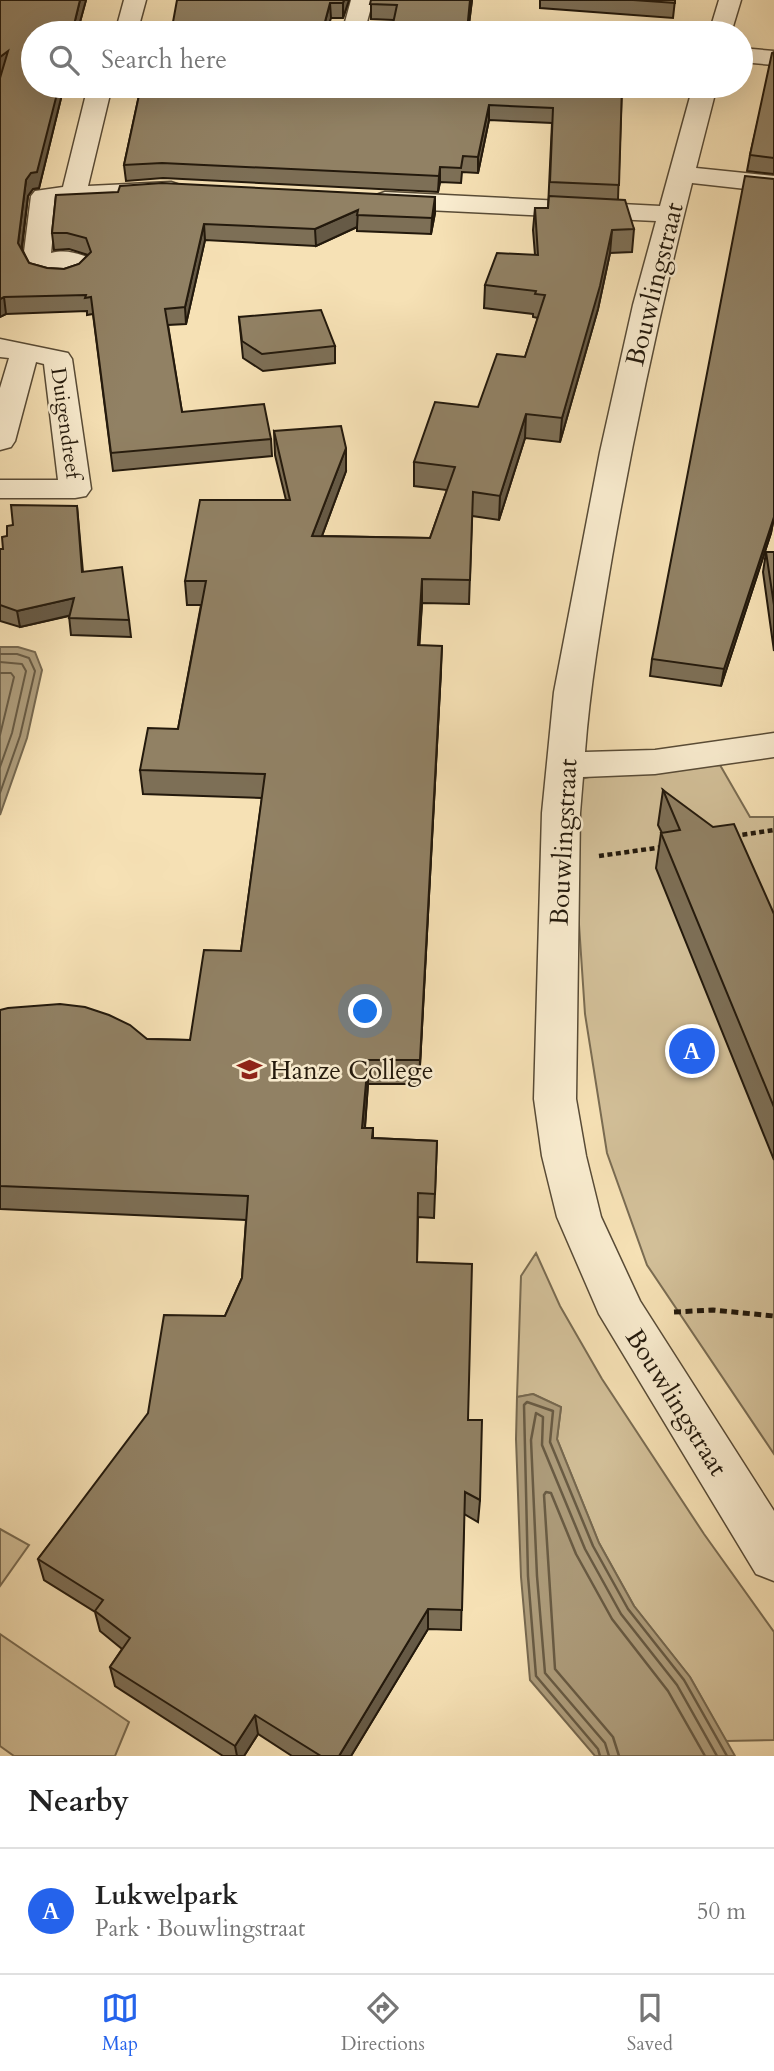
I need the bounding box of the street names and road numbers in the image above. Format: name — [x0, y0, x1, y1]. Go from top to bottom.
street label: Bouwlingstraat — [617, 199, 692, 369]
street label: Duigendreef — [43, 366, 88, 484]
street label: Bouwlingstraat — [542, 758, 585, 926]
street label: Bouwlingstraat — [617, 1322, 736, 1482]

